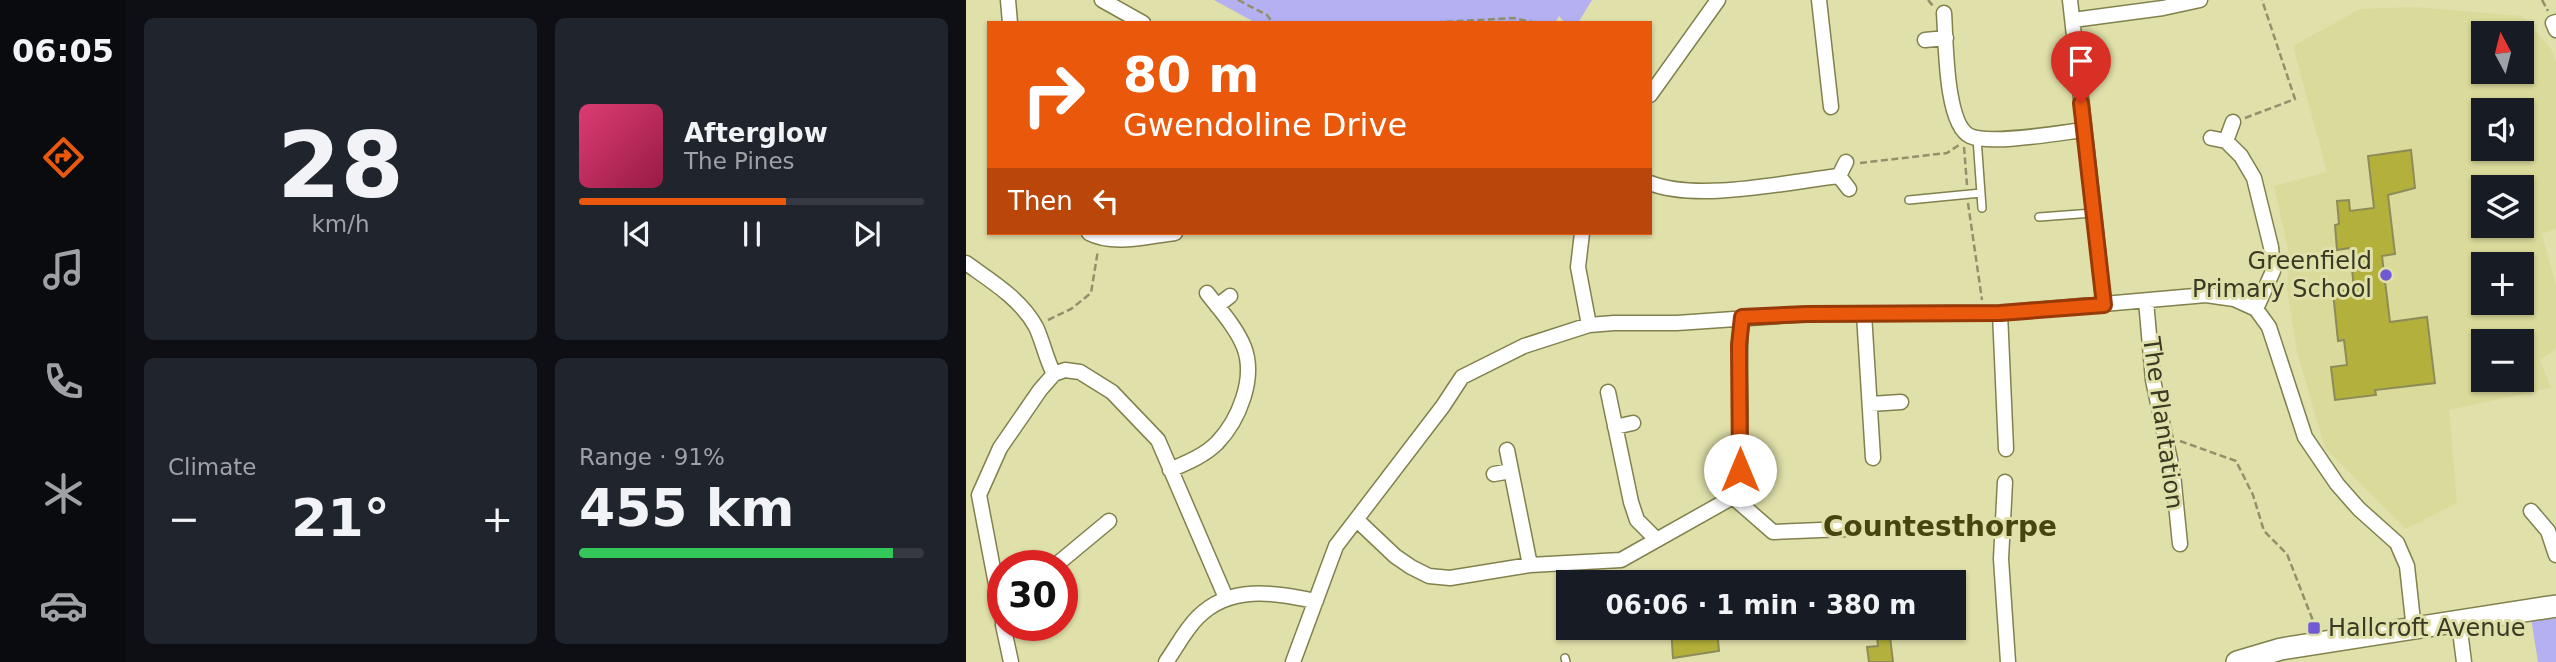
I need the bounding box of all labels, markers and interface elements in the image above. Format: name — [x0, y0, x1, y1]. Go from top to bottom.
north arrow — [2471, 21, 2534, 84]
map controls — [2471, 21, 2534, 392]
pin — [2051, 31, 2111, 103]
text: 06:05 — [12, 32, 114, 70]
icon: arrive — [2062, 42, 2100, 80]
text: 80 m — [1123, 47, 1259, 104]
icon: right — [1008, 49, 1099, 140]
button: sound — [2471, 98, 2534, 161]
text: Gwendoline Drive — [1123, 106, 1407, 144]
text: 28 — [277, 113, 404, 218]
text: Afterglow — [684, 118, 828, 148]
icon: directions — [39, 133, 88, 182]
text: The Pines — [684, 148, 795, 174]
button: layers — [2471, 175, 2534, 238]
icon: left — [1087, 182, 1125, 220]
text: Then — [1008, 186, 1073, 216]
text: km/h — [311, 211, 370, 237]
icon: previous — [618, 215, 656, 253]
icon: pause — [733, 215, 771, 253]
icon: next — [848, 215, 886, 253]
icon: music — [39, 245, 88, 294]
place label: Greenfield Primary School — [2192, 247, 2372, 303]
button: + — [2471, 252, 2534, 315]
marker: Greenfield Primary School — [2378, 267, 2394, 283]
button: − — [2471, 329, 2534, 392]
street label: The Plantation — [2137, 334, 2189, 511]
icon: phone — [39, 357, 88, 406]
position arrow — [1703, 433, 1777, 507]
text: Range · 91% — [579, 444, 725, 470]
text: Climate — [168, 454, 257, 480]
icon: climate — [39, 469, 88, 518]
text: 455 km — [579, 478, 794, 538]
text: 21° — [291, 488, 390, 548]
text: − — [168, 497, 200, 541]
text: + — [481, 497, 513, 541]
district label: Countesthorpe — [1823, 510, 2057, 543]
speed limit sign: 30 — [987, 550, 1078, 641]
icon: car — [39, 581, 88, 630]
text: 06:06 · 1 min · 380 m — [1606, 590, 1916, 620]
place label: Hallcroft Avenue — [2328, 614, 2526, 642]
marker: Hallcroft Avenue — [2306, 620, 2322, 636]

